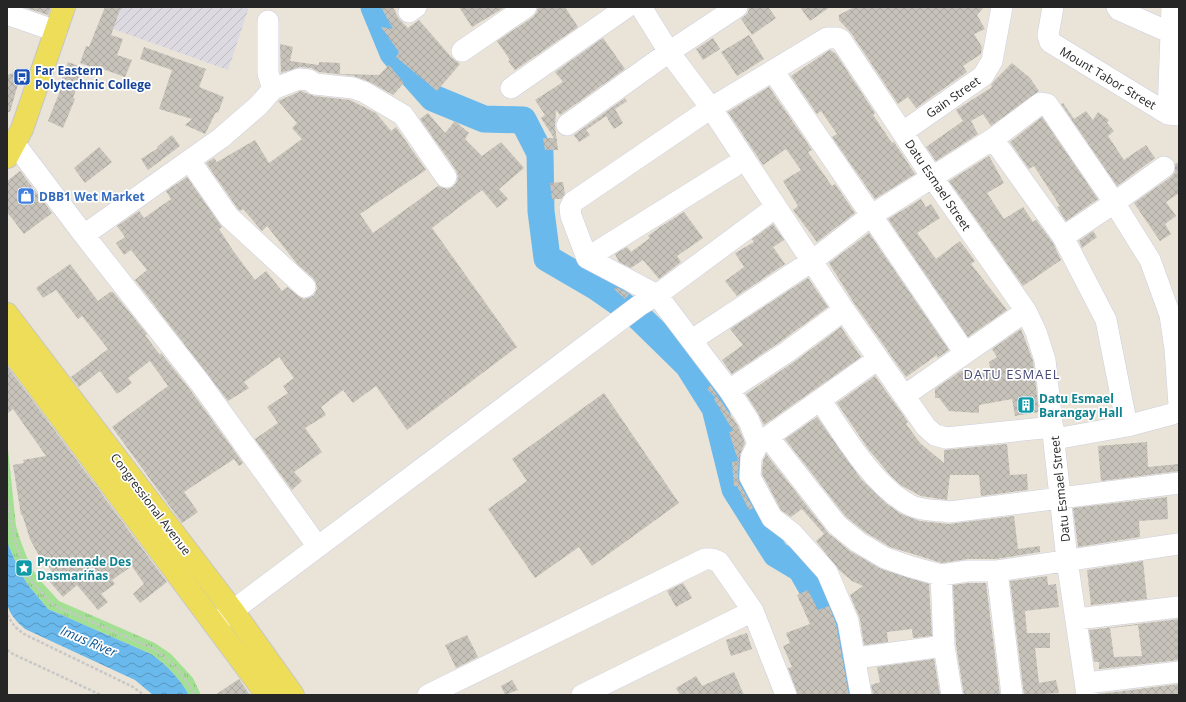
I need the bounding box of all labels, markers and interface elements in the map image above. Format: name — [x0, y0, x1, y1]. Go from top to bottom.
street label: Mount Tabor Street — [1057, 43, 1159, 113]
place label: Far Eastern Polytechnic College — [35, 62, 151, 93]
bus stop icon: Far Eastern Polytechnic College — [12, 67, 32, 87]
street label: Gain Street — [923, 72, 983, 122]
street label: Datu Esmael Street — [901, 136, 975, 234]
shop icon: DBB1 Wet Market — [16, 186, 36, 206]
place label: DBB1 Wet Market — [39, 188, 145, 205]
district label: DATU ESMAEL — [964, 365, 1060, 383]
place label: Datu Esmael Barangay Hall — [1039, 390, 1123, 421]
building icon: Datu Esmael Barangay Hall — [1016, 395, 1036, 415]
street label: Datu Esmael Street — [1046, 435, 1074, 543]
street label: Congressional Avenue — [107, 449, 195, 559]
place label: Promenade Des Dasmariñas — [37, 553, 131, 584]
place icon: Promenade Des Dasmariñas — [14, 558, 34, 578]
water label: Imus River — [58, 621, 121, 661]

